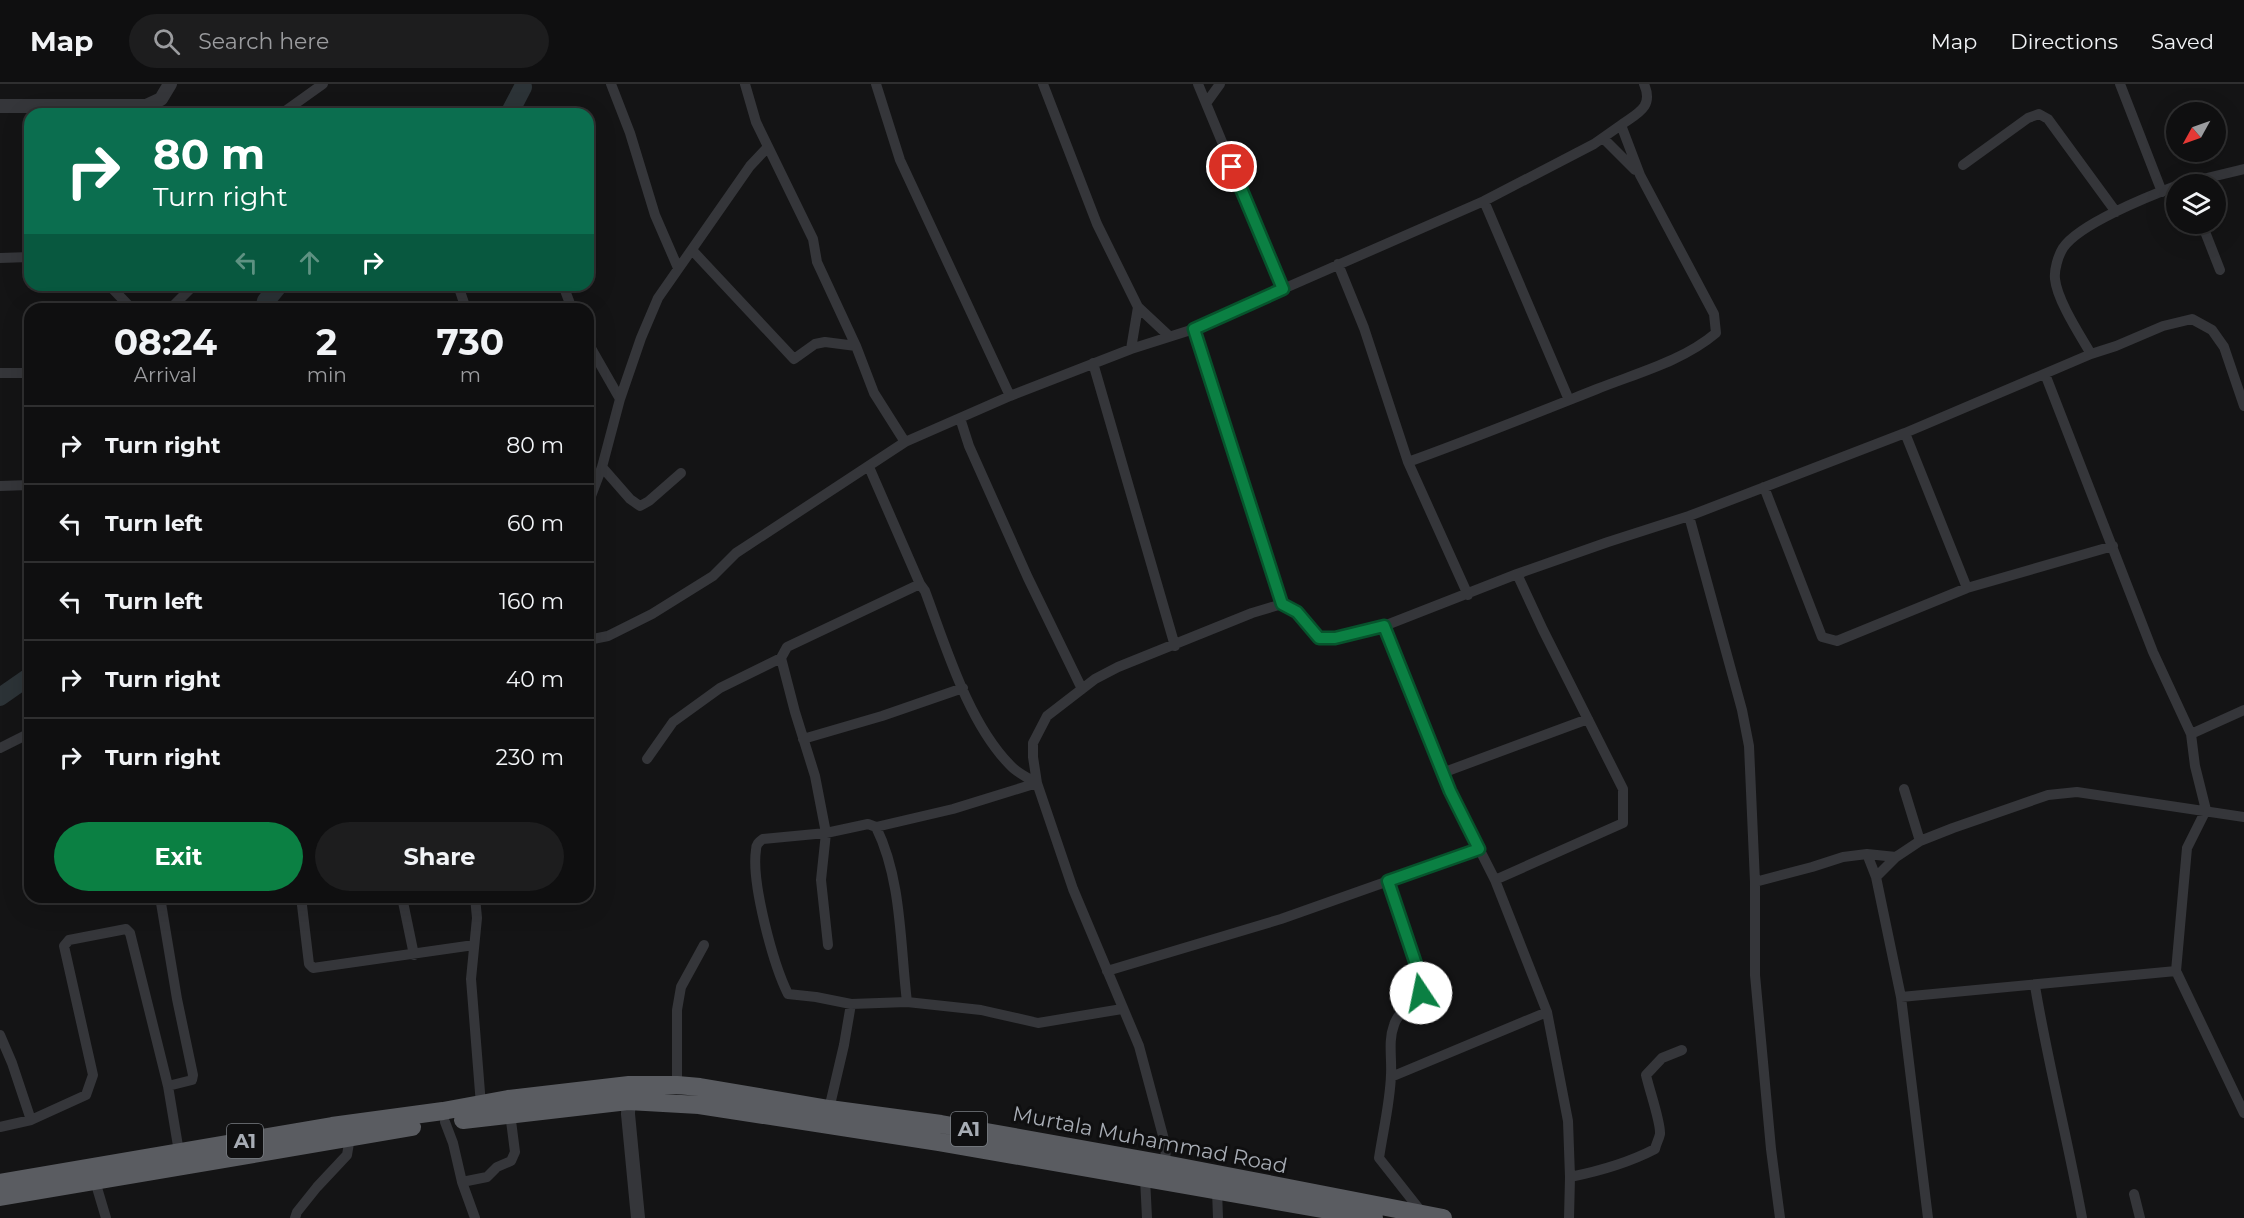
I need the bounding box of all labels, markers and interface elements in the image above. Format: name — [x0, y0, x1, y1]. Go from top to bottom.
search box — [129, 14, 549, 68]
text: Map — [30, 24, 93, 58]
icon: search — [150, 25, 183, 58]
text: Search here — [198, 28, 329, 55]
text: Map — [1931, 29, 1977, 54]
text: Directions — [2010, 29, 2118, 54]
text: Saved — [2151, 29, 2214, 54]
north arrow — [2166, 102, 2226, 162]
map controls — [2166, 102, 2226, 234]
text: 80 m — [153, 128, 265, 180]
icon: right — [54, 132, 132, 210]
pin — [1206, 141, 1257, 192]
icon: arrive — [1215, 150, 1248, 183]
button: layers — [2166, 174, 2226, 234]
text: Turn right — [153, 180, 288, 213]
icon: left — [230, 246, 263, 279]
icon: ahead — [293, 246, 326, 279]
icon: right — [356, 246, 389, 279]
text: 08:24 — [114, 320, 217, 364]
text: 2 — [316, 320, 337, 364]
text: 730 — [436, 320, 504, 364]
text: Arrival — [134, 363, 197, 387]
text: min — [307, 363, 347, 387]
text: m — [460, 363, 481, 387]
icon: right — [54, 429, 87, 462]
text: Turn right — [105, 432, 220, 459]
text: 80 m — [506, 432, 564, 459]
icon: left — [54, 507, 87, 540]
text: Turn left — [105, 510, 203, 537]
text: 60 m — [507, 510, 564, 537]
icon: left — [54, 585, 87, 618]
text: Turn left — [105, 588, 203, 615]
text: 160 m — [499, 588, 564, 615]
icon: right — [54, 663, 87, 696]
text: Turn right — [105, 666, 220, 693]
text: 40 m — [506, 666, 564, 693]
icon: right — [54, 741, 87, 774]
text: Turn right — [105, 744, 220, 771]
text: 230 m — [495, 744, 564, 771]
button: Exit — [54, 822, 303, 891]
button: Share — [315, 822, 564, 891]
position arrow — [1389, 961, 1453, 1025]
street label: Murtala Muhammad Road — [1011, 1101, 1290, 1178]
road number: A1 — [951, 1112, 987, 1146]
road number: A1 — [227, 1124, 263, 1158]

